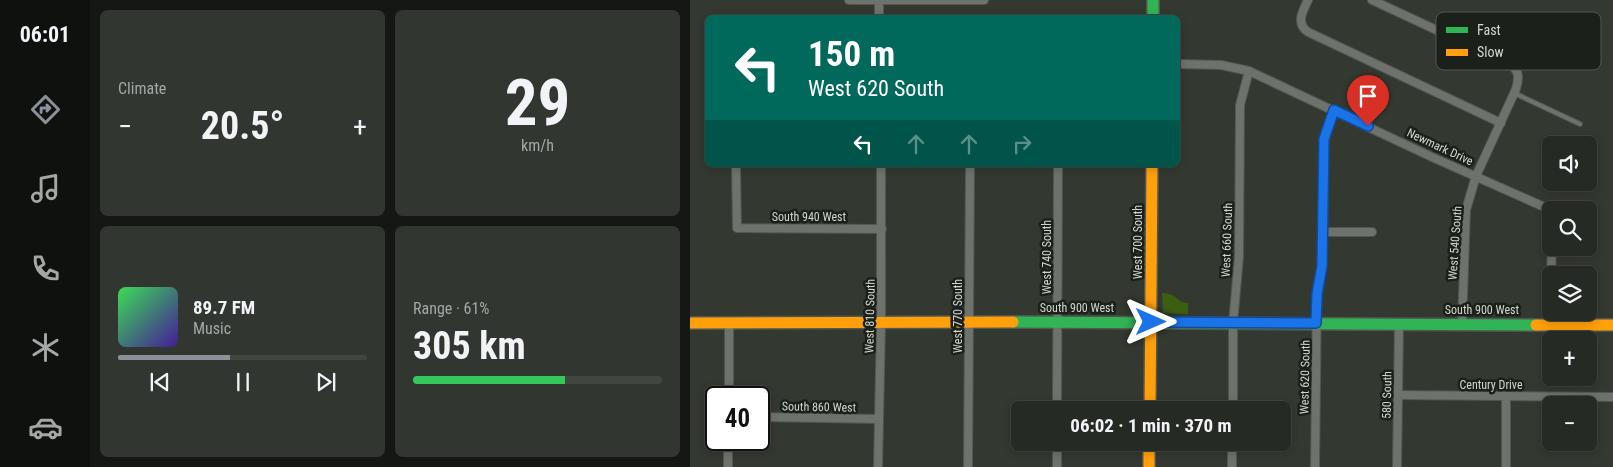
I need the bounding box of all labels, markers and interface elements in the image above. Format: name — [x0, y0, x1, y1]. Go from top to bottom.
legend — [1436, 12, 1601, 70]
text: 06:01 — [20, 22, 70, 47]
text: Fast — [1477, 22, 1501, 38]
text: 150 m — [808, 34, 895, 75]
icon: left — [725, 35, 790, 100]
text: Slow — [1477, 44, 1504, 60]
text: 29 — [505, 65, 570, 141]
pin — [1347, 75, 1389, 126]
text: West 620 South — [808, 76, 944, 101]
text: Climate — [118, 79, 166, 98]
icon: arrive — [1354, 82, 1382, 110]
icon: directions — [28, 92, 63, 127]
text: 20.5° — [201, 104, 284, 148]
text: − — [118, 110, 132, 143]
text: + — [353, 110, 367, 143]
street label: Newmark Drive — [1405, 126, 1476, 169]
icon: left — [849, 130, 877, 158]
icon: ahead — [902, 130, 930, 158]
icon: ahead — [955, 130, 983, 158]
icon: right — [1008, 130, 1036, 158]
text: km/h — [521, 136, 554, 155]
map controls — [1542, 136, 1597, 451]
button: sound — [1542, 136, 1597, 191]
icon: music — [28, 171, 63, 206]
button: search — [1542, 201, 1597, 256]
street label: West 660 South — [1219, 202, 1235, 277]
street label: West 700 South — [1131, 205, 1145, 279]
street label: West 540 South — [1445, 205, 1465, 281]
street label: South 940 West — [772, 210, 847, 224]
street label: West 740 South — [1040, 220, 1054, 294]
icon: phone — [28, 251, 63, 286]
button: layers — [1542, 266, 1597, 321]
street label: West 810 South — [862, 279, 878, 353]
street label: West 770 South — [951, 279, 965, 353]
position arrow — [1124, 295, 1176, 347]
text: 89.7 FM — [193, 296, 255, 319]
text: Range · 61% — [413, 299, 489, 318]
street label: South 900 West — [1040, 301, 1115, 315]
street label: South 900 West — [1445, 303, 1520, 317]
text: Music — [193, 319, 231, 338]
text: 305 km — [413, 324, 526, 368]
icon: climate — [28, 330, 63, 365]
button: + — [1542, 331, 1597, 386]
street label: West 620 South — [1297, 340, 1313, 414]
icon: previous — [146, 368, 174, 396]
icon: pause — [229, 368, 257, 396]
icon: next — [312, 368, 340, 396]
street label: 580 South — [1380, 371, 1394, 419]
street label: Century Drive — [1459, 378, 1523, 392]
speed limit sign: 40 — [705, 386, 770, 451]
button: − — [1542, 396, 1597, 451]
street label: South 860 West — [782, 399, 857, 415]
icon: car — [28, 410, 63, 445]
text: 06:02 · 1 min · 370 m — [1070, 414, 1232, 437]

